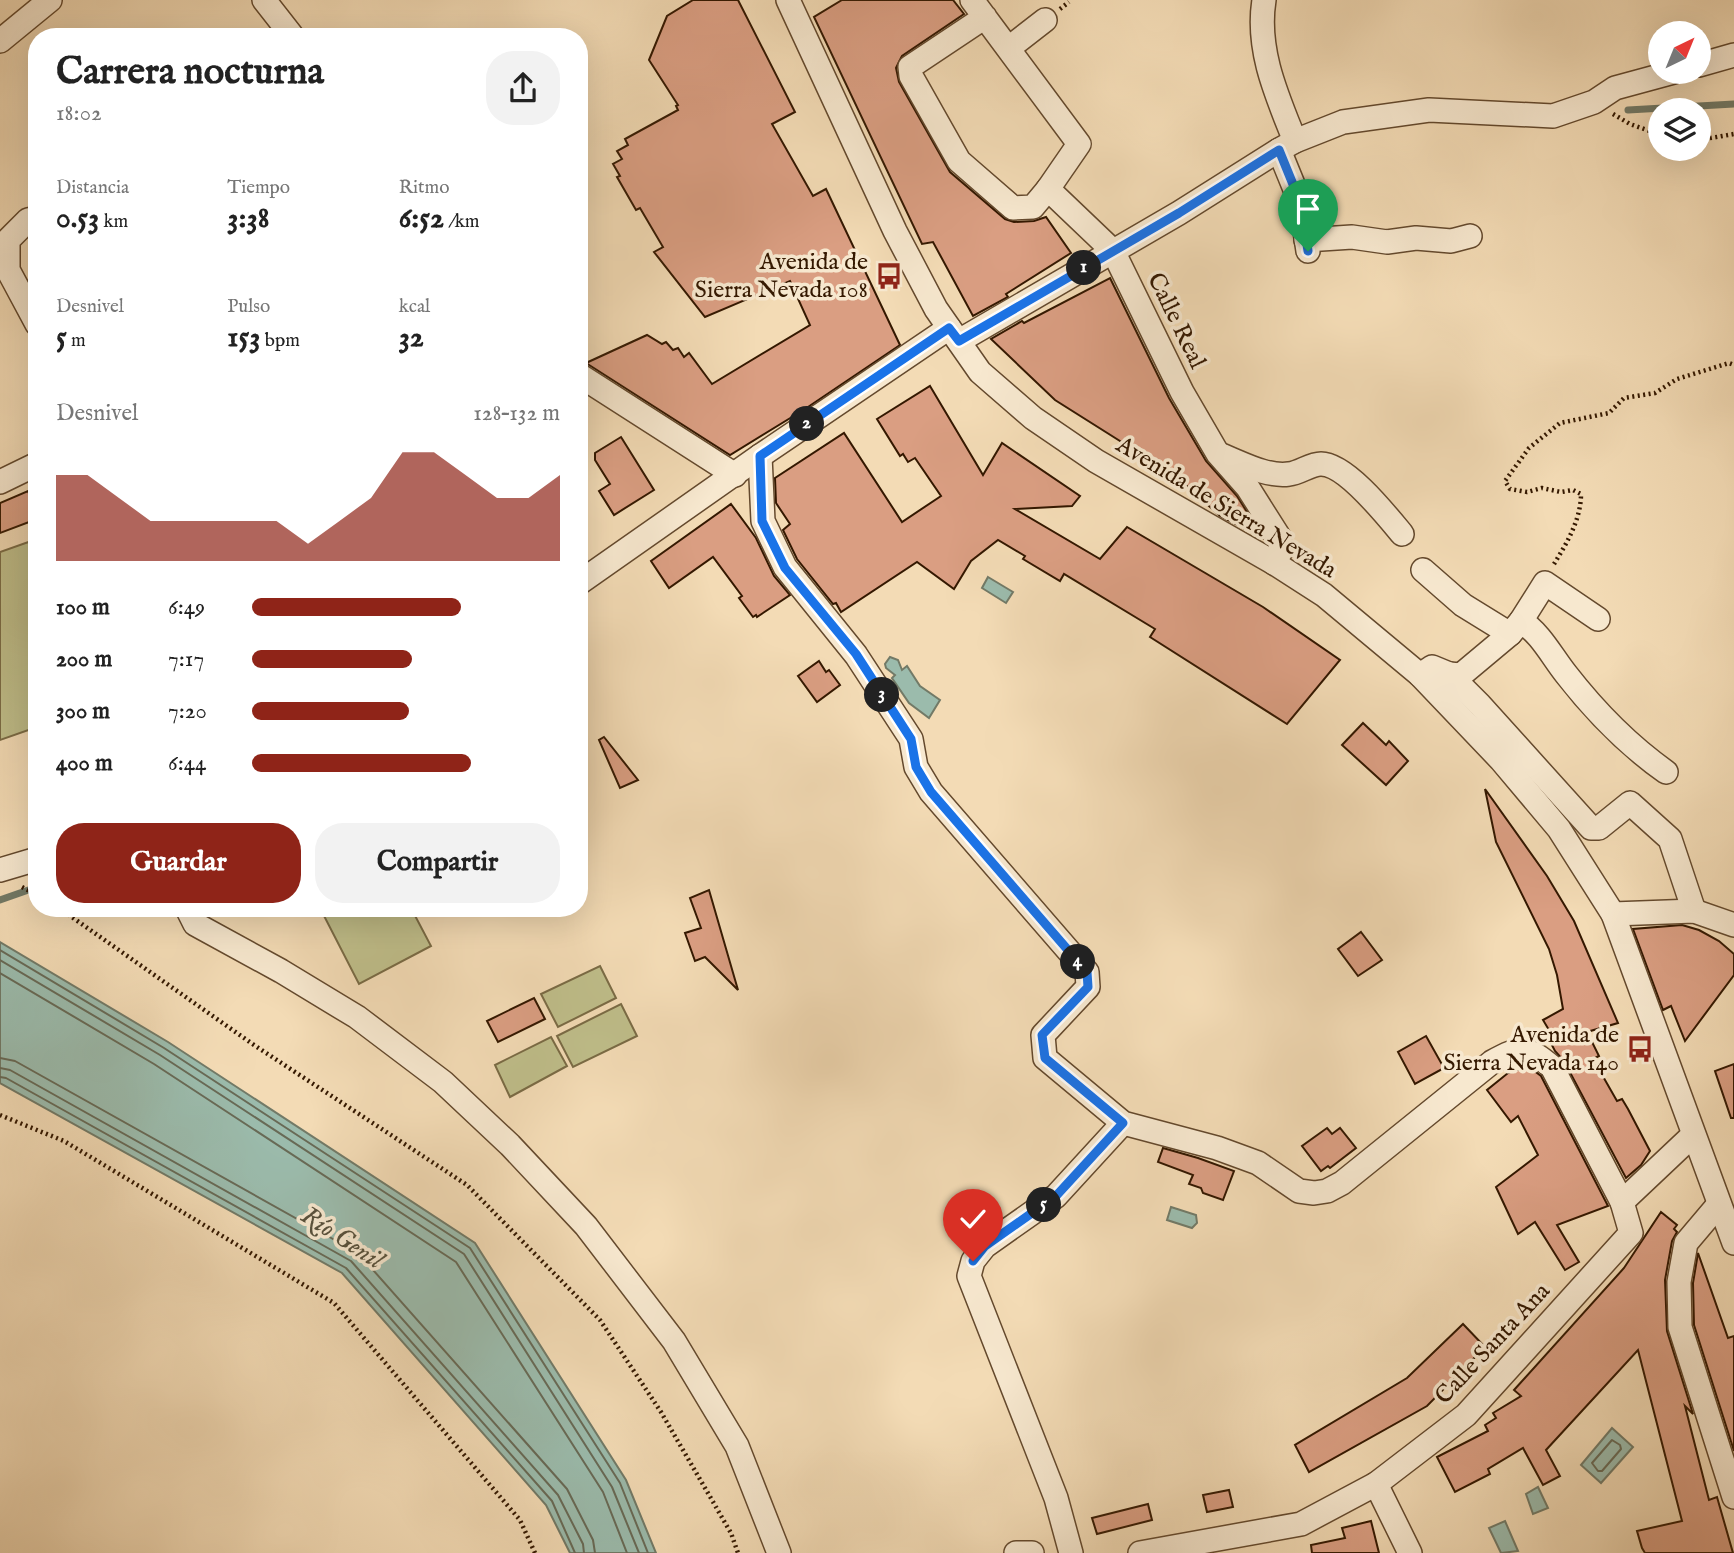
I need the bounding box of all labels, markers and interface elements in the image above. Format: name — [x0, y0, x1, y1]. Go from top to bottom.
north arrow — [1648, 21, 1712, 84]
map controls — [1648, 21, 1711, 161]
text: Carrera nocturna — [56, 49, 324, 97]
button: share — [486, 51, 560, 125]
button: layers — [1648, 98, 1711, 161]
text: 18:02 — [56, 99, 102, 128]
text: Distancia — [56, 176, 129, 200]
text: Tiempo — [227, 176, 290, 200]
text: Ritmo — [399, 176, 449, 200]
pin — [1278, 179, 1338, 251]
icon: arrive — [1289, 190, 1327, 228]
text: 0.53 — [56, 200, 99, 238]
text: 3:38 — [227, 200, 269, 238]
text: 6:52 — [399, 200, 444, 238]
text: km — [99, 210, 128, 234]
text: /km — [444, 210, 480, 234]
place label: Avenida de Sierra Nevada 108 — [695, 247, 868, 306]
pin: 1 — [1066, 250, 1102, 286]
text: 1 — [1080, 255, 1087, 279]
bus stop icon: Avenida de Sierra Nevada 108 — [874, 261, 904, 291]
street label: Calle Real — [1140, 268, 1213, 374]
text: Desnivel — [56, 295, 124, 319]
text: Pulso — [227, 295, 270, 319]
text: kcal — [399, 295, 430, 319]
text: 5 — [56, 319, 67, 357]
text: 153 — [227, 319, 261, 357]
text: 32 — [399, 319, 424, 357]
text: m — [67, 329, 86, 353]
text: bpm — [261, 329, 300, 353]
text: Desnivel — [56, 399, 138, 428]
text: 128–132 m — [473, 399, 560, 428]
pin: 2 — [790, 406, 824, 442]
text: 2 — [802, 411, 811, 435]
street label: Avenida de Sierra Nevada — [1109, 429, 1343, 586]
text: 100 m — [56, 593, 110, 622]
text: 6:49 — [168, 593, 205, 622]
text: 200 m — [56, 645, 112, 674]
text: 7:17 — [168, 645, 204, 674]
pin: 3 — [864, 678, 900, 712]
text: 3 — [878, 682, 885, 706]
text: 300 m — [56, 697, 110, 726]
text: 7:20 — [168, 697, 207, 726]
text: 400 m — [56, 749, 113, 778]
text: 6:44 — [168, 749, 206, 778]
button: Guardar — [56, 823, 301, 903]
button: Compartir — [315, 823, 560, 903]
pin: 4 — [1060, 944, 1096, 979]
text: 4 — [1073, 949, 1082, 973]
place label: Avenida de Sierra Nevada 140 — [1443, 1020, 1619, 1079]
bus stop icon: Avenida de Sierra Nevada 140 — [1625, 1034, 1655, 1064]
pin: 5 — [1026, 1188, 1062, 1222]
pin — [943, 1189, 1003, 1261]
text: 5 — [1040, 1192, 1047, 1216]
water label: Río Genil — [295, 1199, 391, 1278]
icon: check — [954, 1200, 992, 1238]
street label: Calle Santa Ana — [1429, 1276, 1558, 1411]

